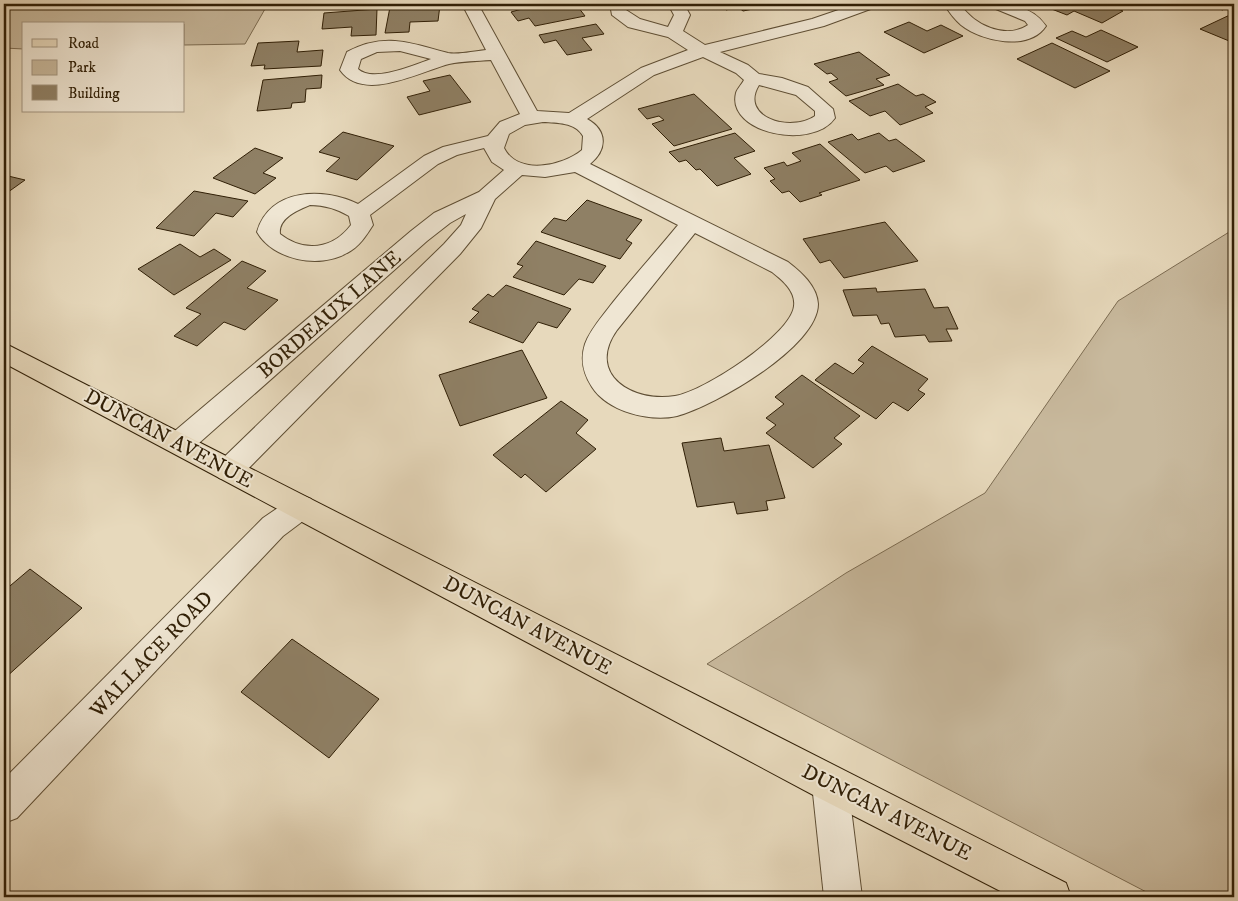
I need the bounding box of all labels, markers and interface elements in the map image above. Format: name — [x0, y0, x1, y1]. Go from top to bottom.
legend — [22, 22, 185, 112]
text: Road — [68, 34, 100, 53]
text: Park — [68, 58, 97, 77]
text: Building — [68, 84, 120, 103]
street label: BORDEAUX LANE — [252, 245, 407, 384]
street label: DUNCAN AVENUE — [80, 383, 257, 494]
street label: DUNCAN AVENUE — [439, 570, 616, 681]
street label: WALLACE ROAD — [84, 586, 219, 724]
street label: DUNCAN AVENUE — [797, 759, 976, 867]

